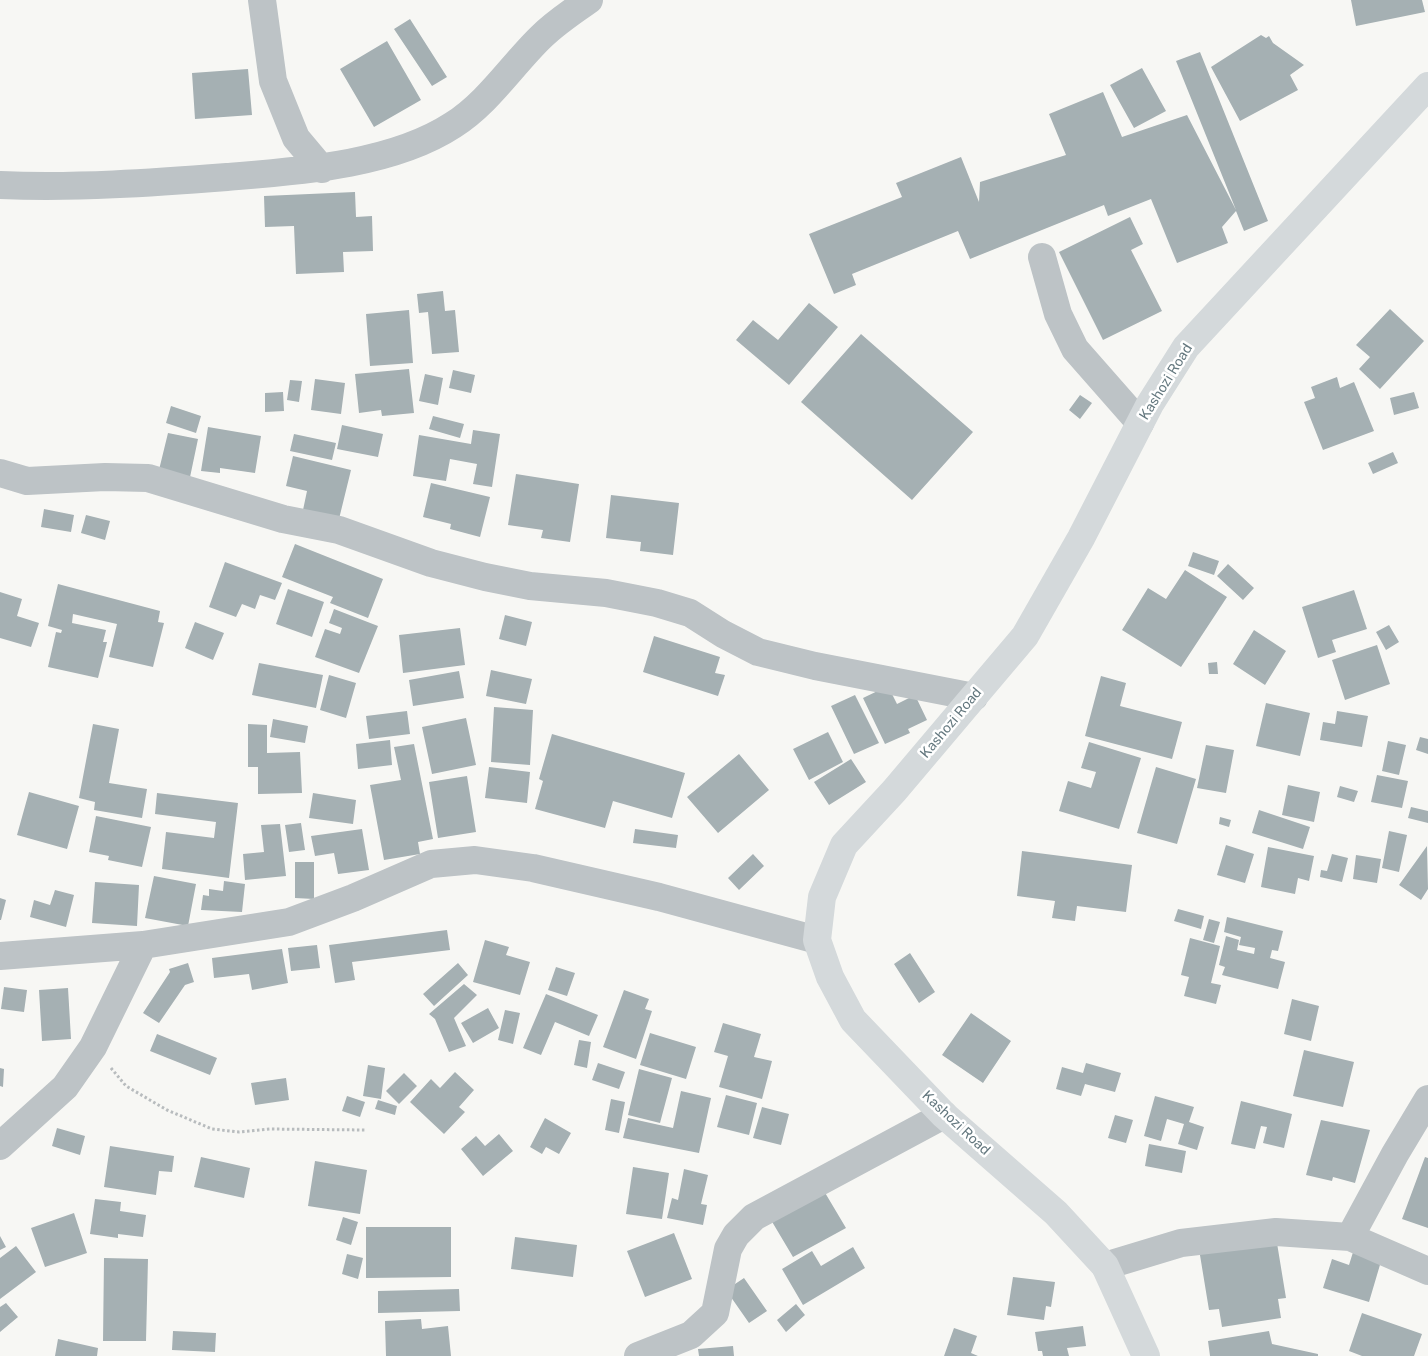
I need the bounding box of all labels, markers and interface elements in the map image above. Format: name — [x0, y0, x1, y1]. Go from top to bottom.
street label: Kashozi Road — [1136, 341, 1196, 423]
street label: Kashozi Road — [917, 684, 985, 762]
street label: Kashozi Road — [919, 1087, 993, 1159]

